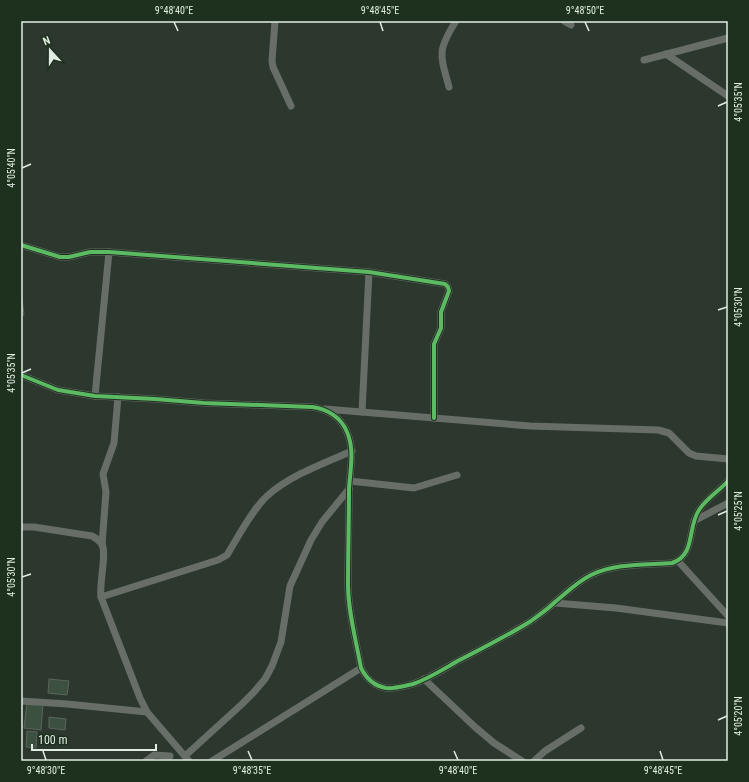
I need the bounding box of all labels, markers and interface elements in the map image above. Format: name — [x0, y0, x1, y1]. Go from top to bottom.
text: 9°48'40"E — [155, 5, 193, 16]
text: 9°48'45"E — [361, 5, 399, 16]
text: 9°48'50"E — [566, 5, 604, 16]
north arrow — [30, 30, 70, 70]
text: N — [41, 34, 52, 48]
text: 4°05'35"N — [733, 82, 744, 122]
text: 4°05'40"N — [6, 148, 17, 188]
text: 4°05'30"N — [733, 287, 744, 327]
text: 4°05'35"N — [6, 353, 17, 393]
text: 4°05'25"N — [733, 491, 744, 531]
text: 4°05'30"N — [6, 557, 17, 597]
text: 4°05'20"N — [733, 696, 744, 736]
scale bar — [32, 726, 156, 752]
text: 100 m — [38, 733, 68, 747]
text: 9°48'30"E — [27, 765, 65, 776]
text: 9°48'35"E — [233, 765, 271, 776]
text: 9°48'40"E — [439, 765, 477, 776]
text: 9°48'45"E — [644, 765, 682, 776]

